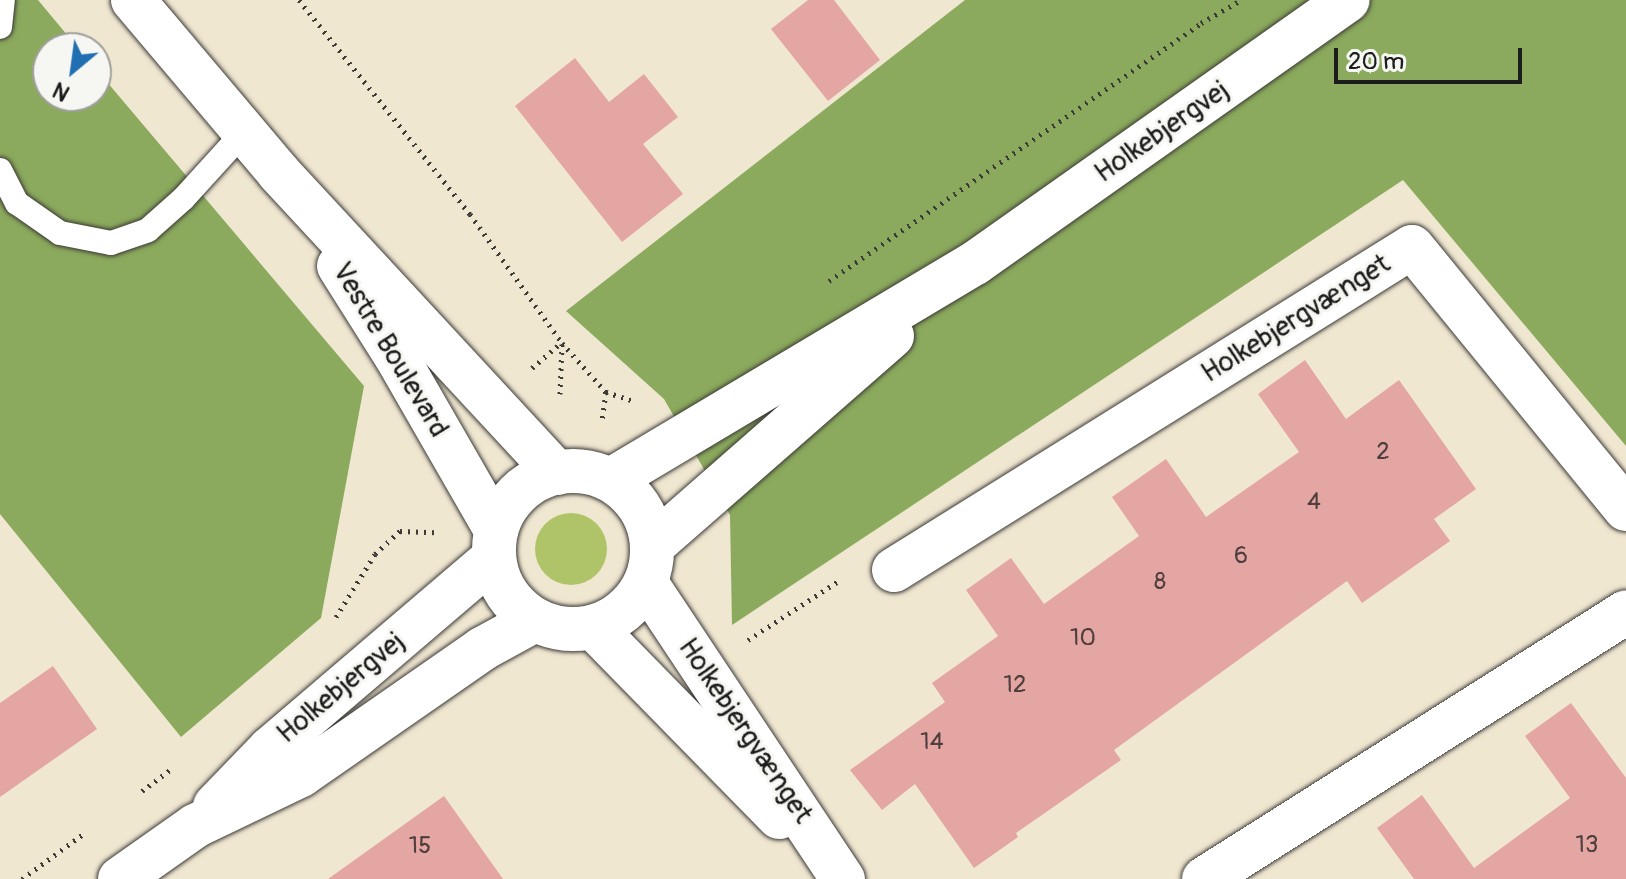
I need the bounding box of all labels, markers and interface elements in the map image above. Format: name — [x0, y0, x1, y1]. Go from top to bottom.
north arrow — [32, 32, 112, 112]
scale bar — [1338, 32, 1526, 82]
text: 20 m — [1348, 47, 1404, 76]
street label: Holkebjergvej — [1089, 74, 1235, 190]
text: N — [48, 75, 75, 107]
street label: Holkebjergvænget — [1196, 248, 1396, 390]
street label: Vestre Boulevard — [325, 257, 455, 443]
house number: 2 — [1376, 438, 1390, 466]
house number: 4 — [1307, 488, 1321, 516]
house number: 6 — [1234, 542, 1248, 570]
house number: 8 — [1154, 568, 1166, 596]
house number: 10 — [1070, 624, 1096, 652]
street label: Holkebjergvej — [271, 625, 411, 751]
street label: Holkebjergvænget — [671, 632, 819, 830]
house number: 12 — [1004, 671, 1026, 699]
house number: 14 — [920, 728, 944, 756]
house number: 13 — [1576, 831, 1598, 859]
house number: 15 — [409, 832, 431, 860]

